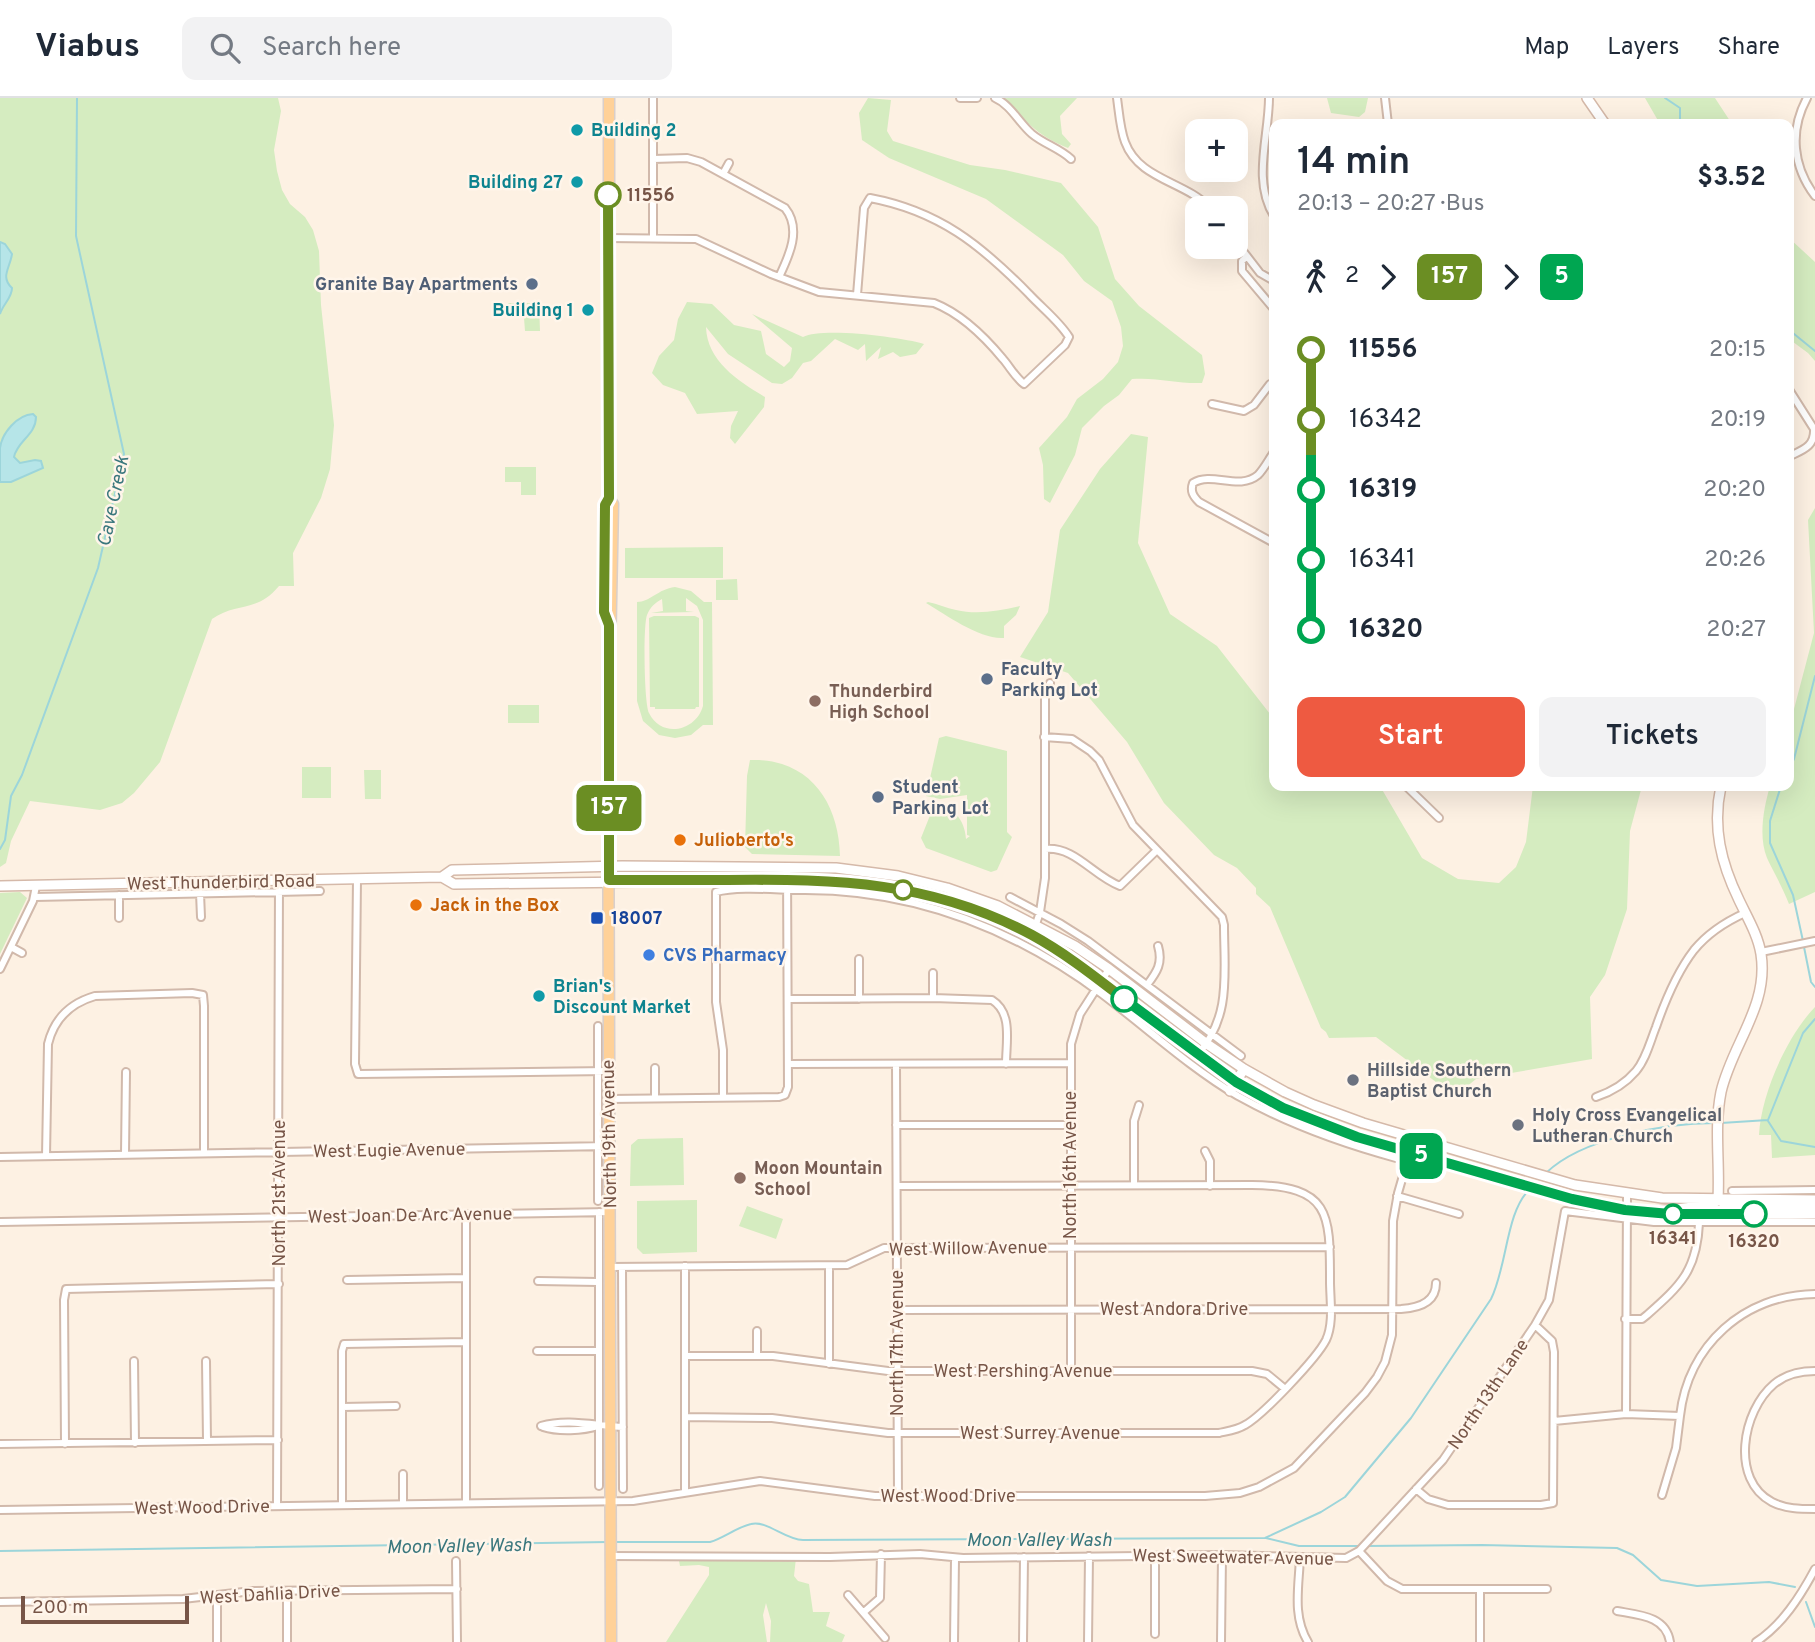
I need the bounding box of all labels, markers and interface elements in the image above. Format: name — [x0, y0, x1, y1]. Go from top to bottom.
search box — [182, 17, 672, 80]
text: Viabus — [35, 27, 140, 69]
icon: search — [206, 29, 244, 67]
text: Search here — [262, 32, 401, 65]
text: Map — [1524, 33, 1569, 63]
text: Layers — [1607, 33, 1679, 63]
text: Share — [1717, 33, 1780, 63]
map controls — [1185, 119, 1248, 259]
button: + — [1185, 119, 1248, 182]
place label: Building 2 — [591, 120, 677, 143]
marker: Building 2 — [569, 122, 585, 138]
text: 14 min — [1297, 139, 1411, 188]
text: $3.52 — [1697, 162, 1766, 195]
place label: Building 27 — [468, 172, 563, 195]
marker: Building 27 — [569, 174, 585, 190]
marker: 11556 — [595, 182, 621, 208]
place label: 11556 — [627, 185, 674, 208]
text: 20:13 – 20:27 · Bus — [1297, 190, 1485, 219]
button: − — [1185, 196, 1248, 259]
icon: walk — [1297, 258, 1335, 296]
icon: forward — [1369, 258, 1407, 296]
icon: forward — [1492, 258, 1530, 296]
text: 2 — [1345, 262, 1359, 291]
text: 157 — [1431, 262, 1468, 292]
text: 5 — [1554, 262, 1569, 292]
place label: Granite Bay Apartments — [315, 274, 518, 297]
marker: Granite Bay Apartments — [524, 276, 540, 292]
place label: Building 1 — [492, 300, 574, 323]
marker: Building 1 — [580, 302, 596, 318]
text: 11556 — [1349, 334, 1418, 367]
text: 20:15 — [1709, 336, 1766, 365]
text: 16342 — [1349, 404, 1422, 437]
text: 20:19 — [1710, 406, 1766, 435]
water label: Cave Creek — [93, 453, 135, 549]
text: 16319 — [1349, 474, 1417, 507]
text: 20:20 — [1703, 476, 1766, 505]
text: 16341 — [1349, 544, 1416, 577]
text: 20:26 — [1704, 546, 1766, 575]
text: 16320 — [1349, 614, 1423, 647]
text: 20:27 — [1706, 616, 1766, 645]
place label: Faculty Parking Lot — [1001, 659, 1098, 703]
marker: Faculty Parking Lot — [979, 671, 995, 687]
place label: Thunderbird High School — [829, 681, 933, 725]
marker: Thunderbird High School — [807, 693, 823, 709]
button: Start — [1297, 697, 1525, 777]
button: Tickets — [1539, 697, 1766, 777]
place label: Student Parking Lot — [892, 777, 989, 821]
line badge: 157 — [569, 785, 649, 831]
marker: Student Parking Lot — [870, 789, 886, 805]
text: 157 — [590, 793, 628, 823]
place label: Julioberto's — [694, 830, 794, 853]
marker: Julioberto's — [672, 832, 688, 848]
street label: West Thunderbird Road — [127, 870, 315, 897]
unlabelled marker — [893, 880, 913, 900]
place label: Jack in the Box — [430, 895, 559, 918]
marker: Jack in the Box — [408, 897, 424, 913]
place label: 18007 — [611, 908, 662, 931]
marker: 18007 — [589, 910, 605, 926]
place label: CVS Pharmacy — [663, 945, 787, 968]
marker: CVS Pharmacy — [641, 947, 657, 963]
place label: Brian's Discount Market — [553, 976, 691, 1020]
unlabelled marker — [1111, 986, 1137, 1012]
marker: Brian's Discount Market — [531, 988, 547, 1004]
street label: North 19th Avenue — [598, 1060, 623, 1208]
place label: Hillside Southern Baptist Church — [1367, 1060, 1511, 1104]
marker: Hillside Southern Baptist Church — [1345, 1072, 1361, 1088]
street label: North 16th Avenue — [1060, 1091, 1083, 1239]
place label: Holy Cross Evangelical Lutheran Church — [1532, 1105, 1722, 1149]
marker: Holy Cross Evangelical Lutheran Church — [1510, 1117, 1526, 1133]
street label: North 21st Avenue — [269, 1120, 292, 1266]
line badge: 5 — [1398, 1133, 1444, 1179]
street label: West Eugie Avenue — [313, 1139, 465, 1164]
text: 5 — [1414, 1141, 1428, 1171]
place label: Moon Mountain School — [754, 1158, 883, 1202]
marker: Moon Mountain School — [732, 1170, 748, 1186]
marker: 16320 — [1741, 1201, 1767, 1227]
street label: West Joan De Arc Avenue — [308, 1203, 512, 1230]
marker: 16341 — [1663, 1204, 1683, 1224]
place label: 16341 — [1649, 1228, 1697, 1251]
place label: 16320 — [1728, 1231, 1780, 1254]
street label: West Willow Avenue — [888, 1237, 1048, 1262]
street label: North 17th Avenue — [887, 1270, 910, 1416]
street label: West Andora Drive — [1100, 1299, 1248, 1322]
street label: North 13th Lane — [1444, 1335, 1535, 1455]
street label: West Pershing Avenue — [933, 1361, 1113, 1384]
street label: West Surrey Avenue — [960, 1423, 1120, 1446]
street label: West Wood Drive — [880, 1486, 1016, 1509]
street label: West Wood Drive — [134, 1496, 270, 1521]
water label: Moon Valley Wash — [966, 1529, 1112, 1553]
water label: Moon Valley Wash — [386, 1534, 533, 1560]
street label: West Sweetwater Avenue — [1132, 1545, 1334, 1572]
street label: West Dahlia Drive — [199, 1580, 341, 1611]
scale bar — [21, 1593, 189, 1625]
text: 200 m — [32, 1596, 88, 1620]

